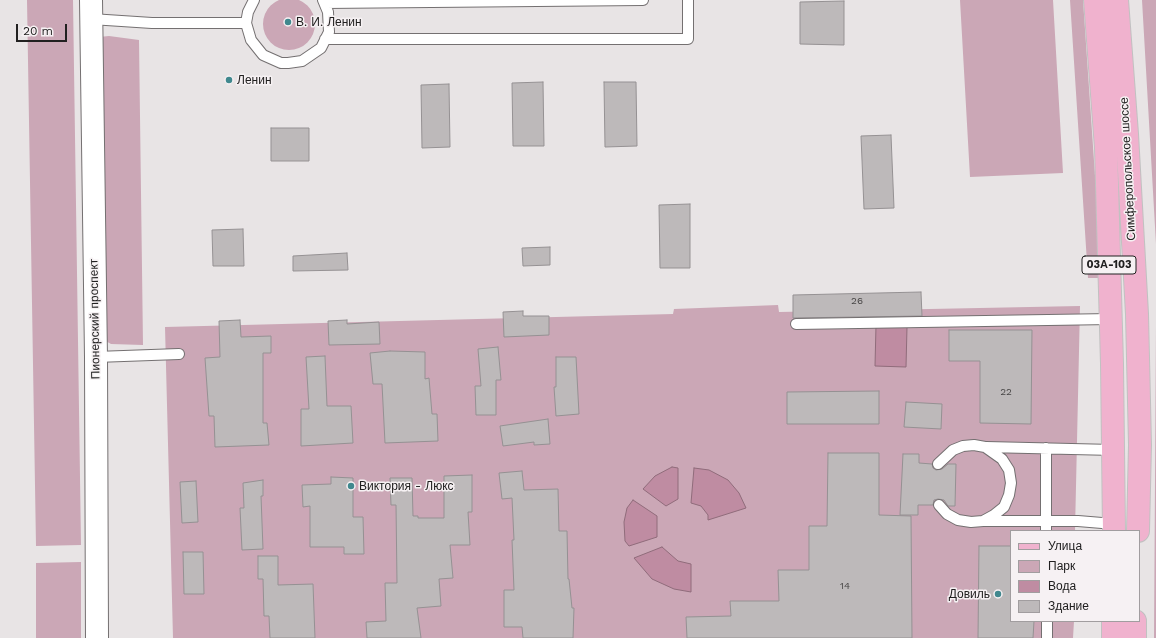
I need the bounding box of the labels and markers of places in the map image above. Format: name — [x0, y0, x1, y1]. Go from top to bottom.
place label: В. И. Ленин — [296, 15, 362, 29]
marker: В. И. Ленин — [283, 17, 293, 27]
place label: Ленин — [237, 73, 272, 87]
marker: Ленин — [224, 75, 234, 85]
place label: Виктория - Люкс — [359, 479, 454, 493]
marker: Виктория - Люкс — [346, 481, 356, 491]
place label: Довиль — [949, 587, 990, 601]
marker: Довиль — [993, 589, 1003, 599]

